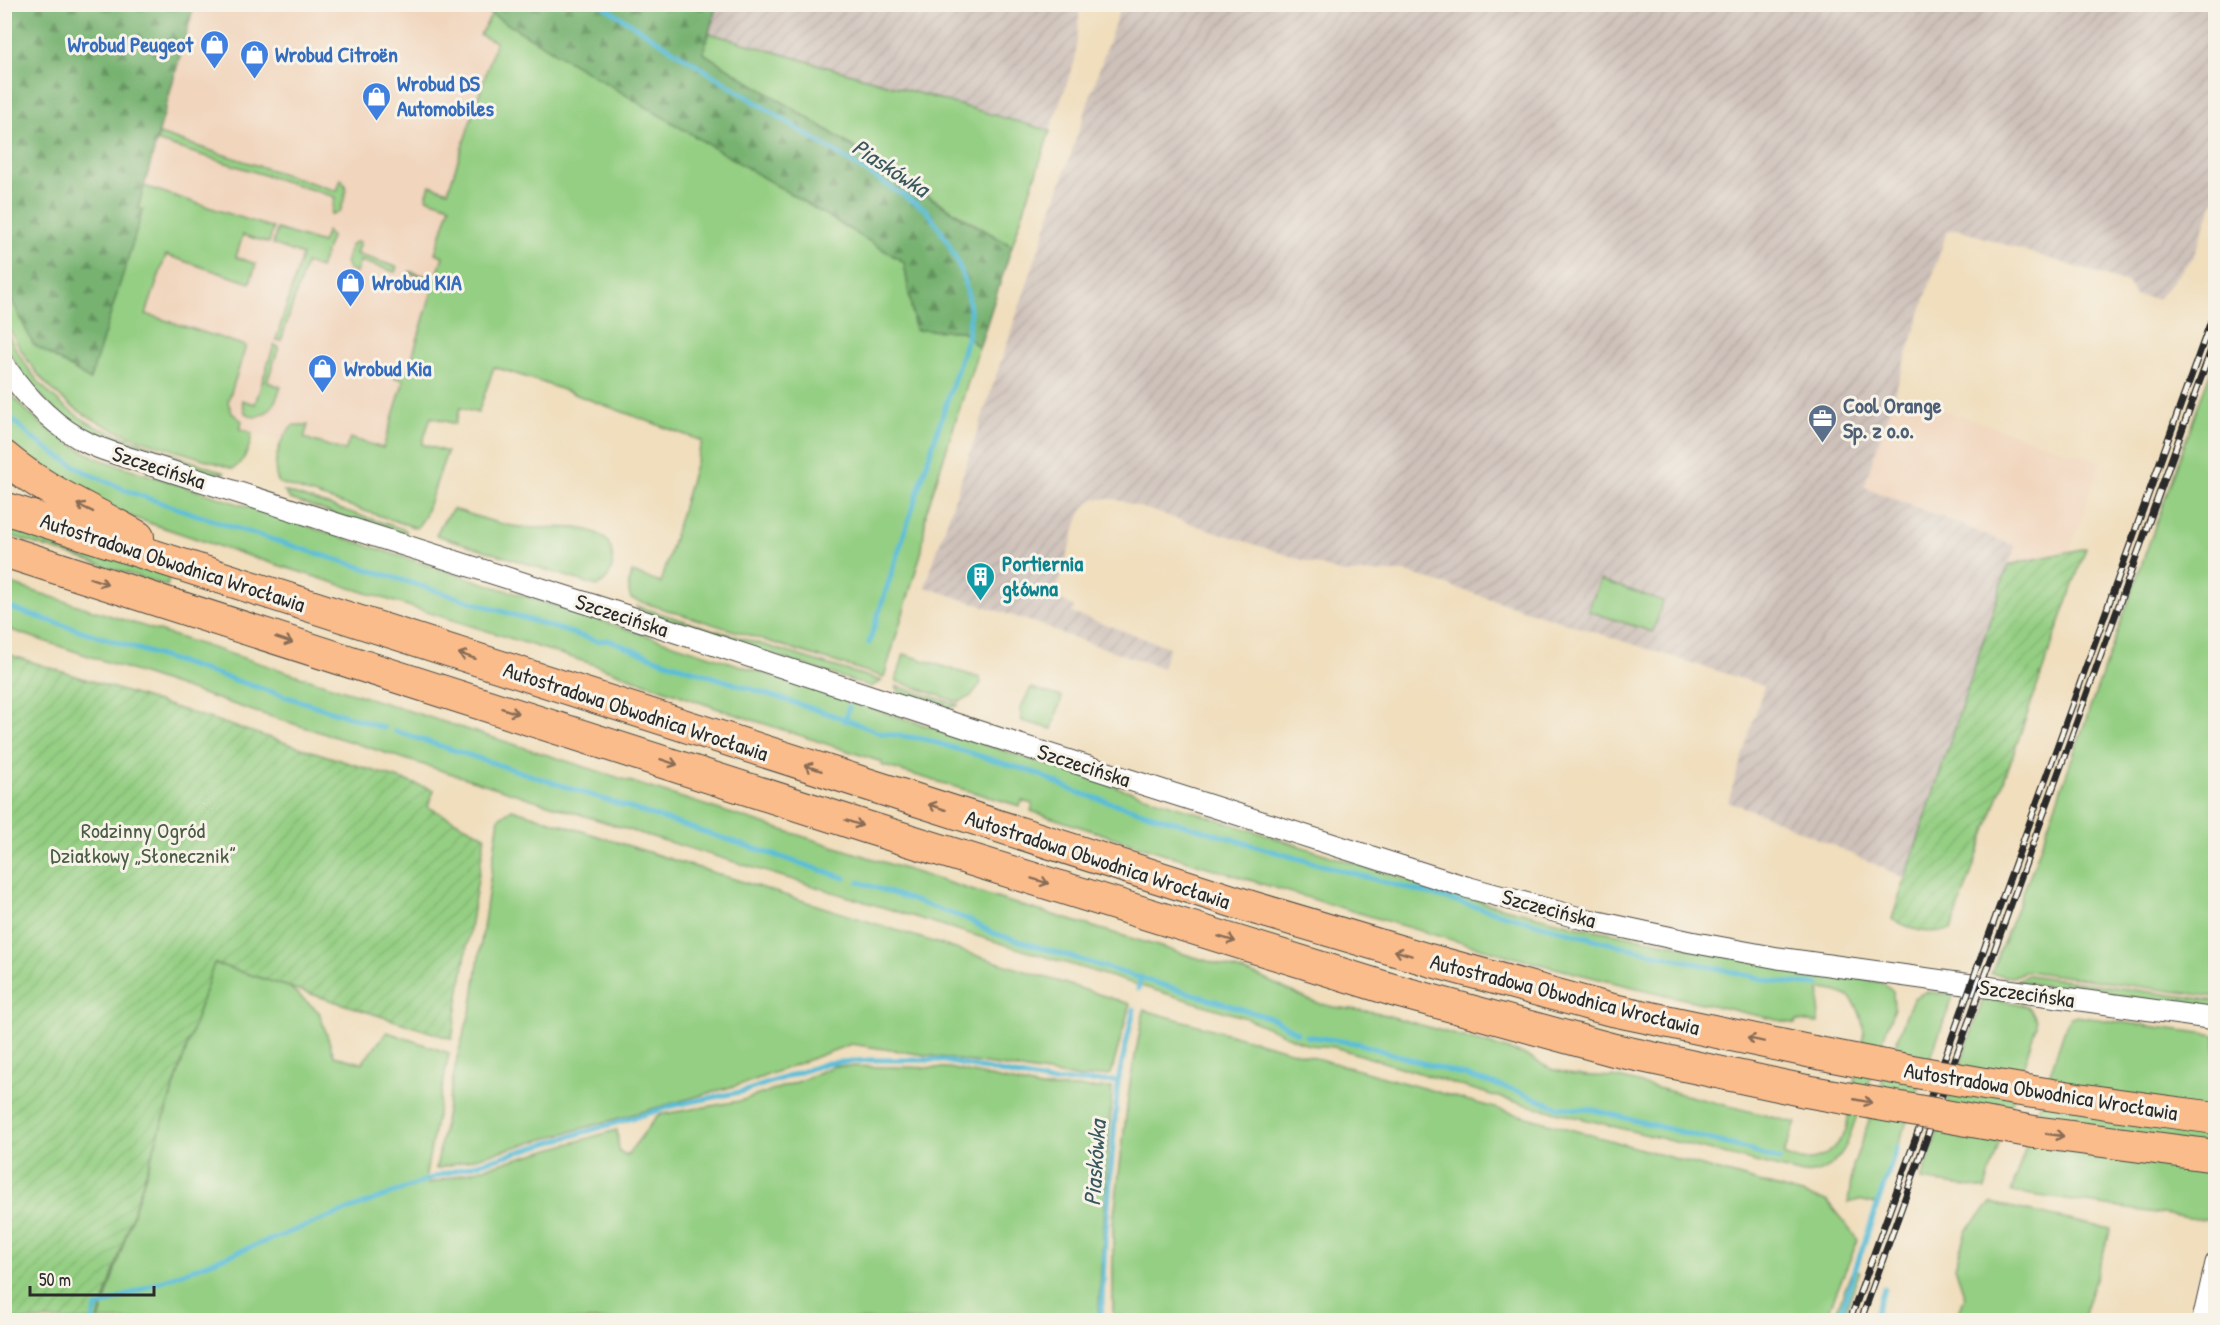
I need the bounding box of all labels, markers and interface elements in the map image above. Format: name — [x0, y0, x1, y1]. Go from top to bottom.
shop icon: Wrobud Peugeot — [198, 28, 230, 70]
place label: Wrobud Peugeot — [67, 29, 194, 60]
shop icon: Wrobud Citroën — [238, 38, 270, 80]
place label: Wrobud Citroën — [275, 39, 398, 69]
place label: Wrobud DS Automobiles — [397, 68, 494, 123]
shop icon: Wrobud DS Automobiles — [360, 80, 392, 122]
water label: Piaskówka — [846, 130, 938, 205]
shop icon: Wrobud KIA — [335, 266, 367, 308]
place label: Wrobud KIA — [372, 267, 462, 297]
shop icon: Wrobud Kia — [307, 352, 339, 394]
place label: Wrobud Kia — [344, 353, 432, 383]
place label: Cool Orange Sp. z o.o. — [1843, 390, 1942, 446]
office icon: Cool Orange Sp. z o.o. — [1806, 402, 1838, 444]
street label: Szczecińska — [109, 438, 210, 496]
one-way arrow — [77, 502, 94, 514]
street label: Autostradowa Obwodnica Wrocławia — [37, 505, 310, 619]
place label: Portiernia główna — [1002, 548, 1084, 604]
building icon: Portiernia główna — [965, 560, 997, 602]
one-way arrow — [89, 576, 108, 587]
street label: Szczecińska — [572, 586, 673, 644]
one-way arrow — [274, 635, 293, 646]
one-way arrow — [458, 650, 477, 661]
street label: Autostradowa Obwodnica Wrocławia — [500, 654, 773, 768]
one-way arrow — [500, 707, 519, 718]
street label: Szczecińska — [1034, 736, 1135, 794]
one-way arrow — [659, 758, 678, 769]
one-way arrow — [804, 761, 823, 772]
one-way arrow — [928, 801, 947, 812]
street label: Autostradowa Obwodnica Wrocławia — [962, 802, 1235, 916]
park label: Rodzinny Ogród Działkowy „Słonecznik” — [50, 815, 236, 870]
one-way arrow — [844, 818, 863, 829]
one-way arrow — [1030, 877, 1049, 888]
street label: Szczecińska — [1499, 881, 1600, 935]
one-way arrow — [1217, 934, 1236, 945]
street label: Autostradowa Obwodnica Wrocławia — [1427, 946, 1703, 1042]
one-way arrow — [1394, 947, 1413, 958]
street label: Szczecińska — [1977, 971, 2077, 1015]
one-way arrow — [1746, 1034, 1766, 1045]
street label: Autostradowa Obwodnica Wrocławia — [1902, 1055, 2180, 1128]
one-way arrow — [1853, 1096, 1873, 1107]
water label: Piaskówka — [1075, 1117, 1113, 1207]
one-way arrow — [2045, 1130, 2065, 1141]
scale bar — [30, 1259, 154, 1297]
text: 50 m — [39, 1267, 71, 1292]

